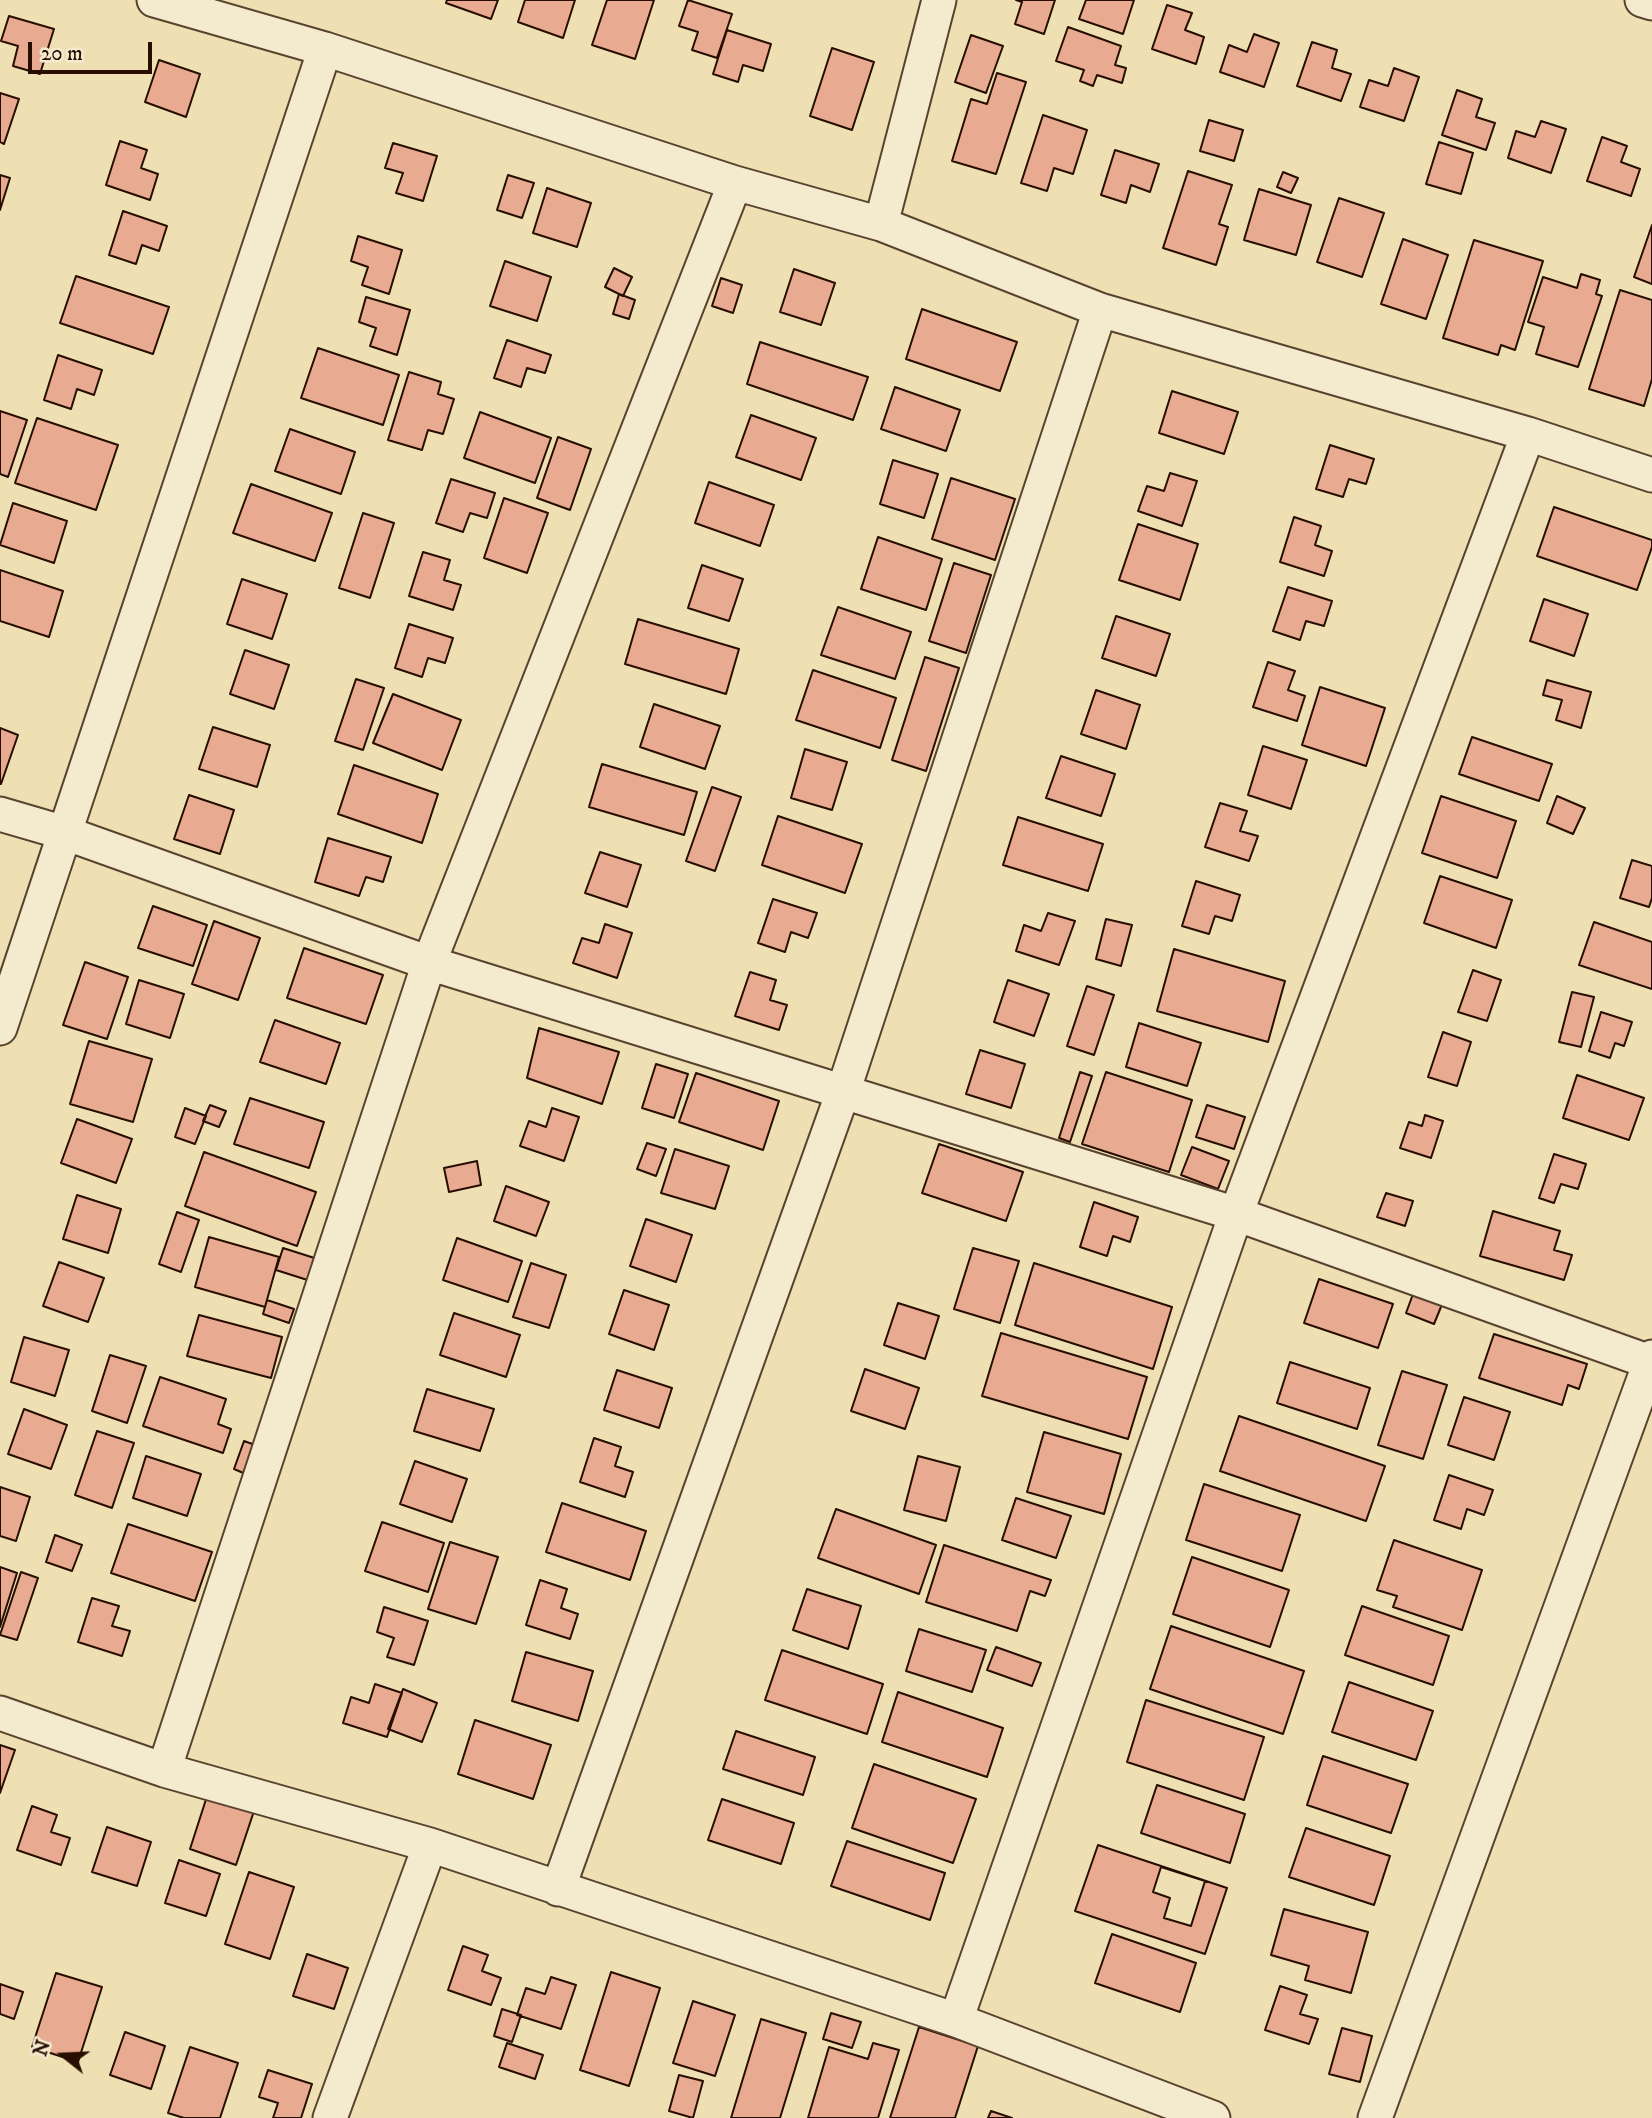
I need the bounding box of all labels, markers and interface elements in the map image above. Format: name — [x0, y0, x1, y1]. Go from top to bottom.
scale bar — [32, 28, 156, 72]
text: 20 m — [41, 41, 83, 67]
north arrow — [28, 2020, 98, 2090]
text: N — [29, 2037, 56, 2059]

